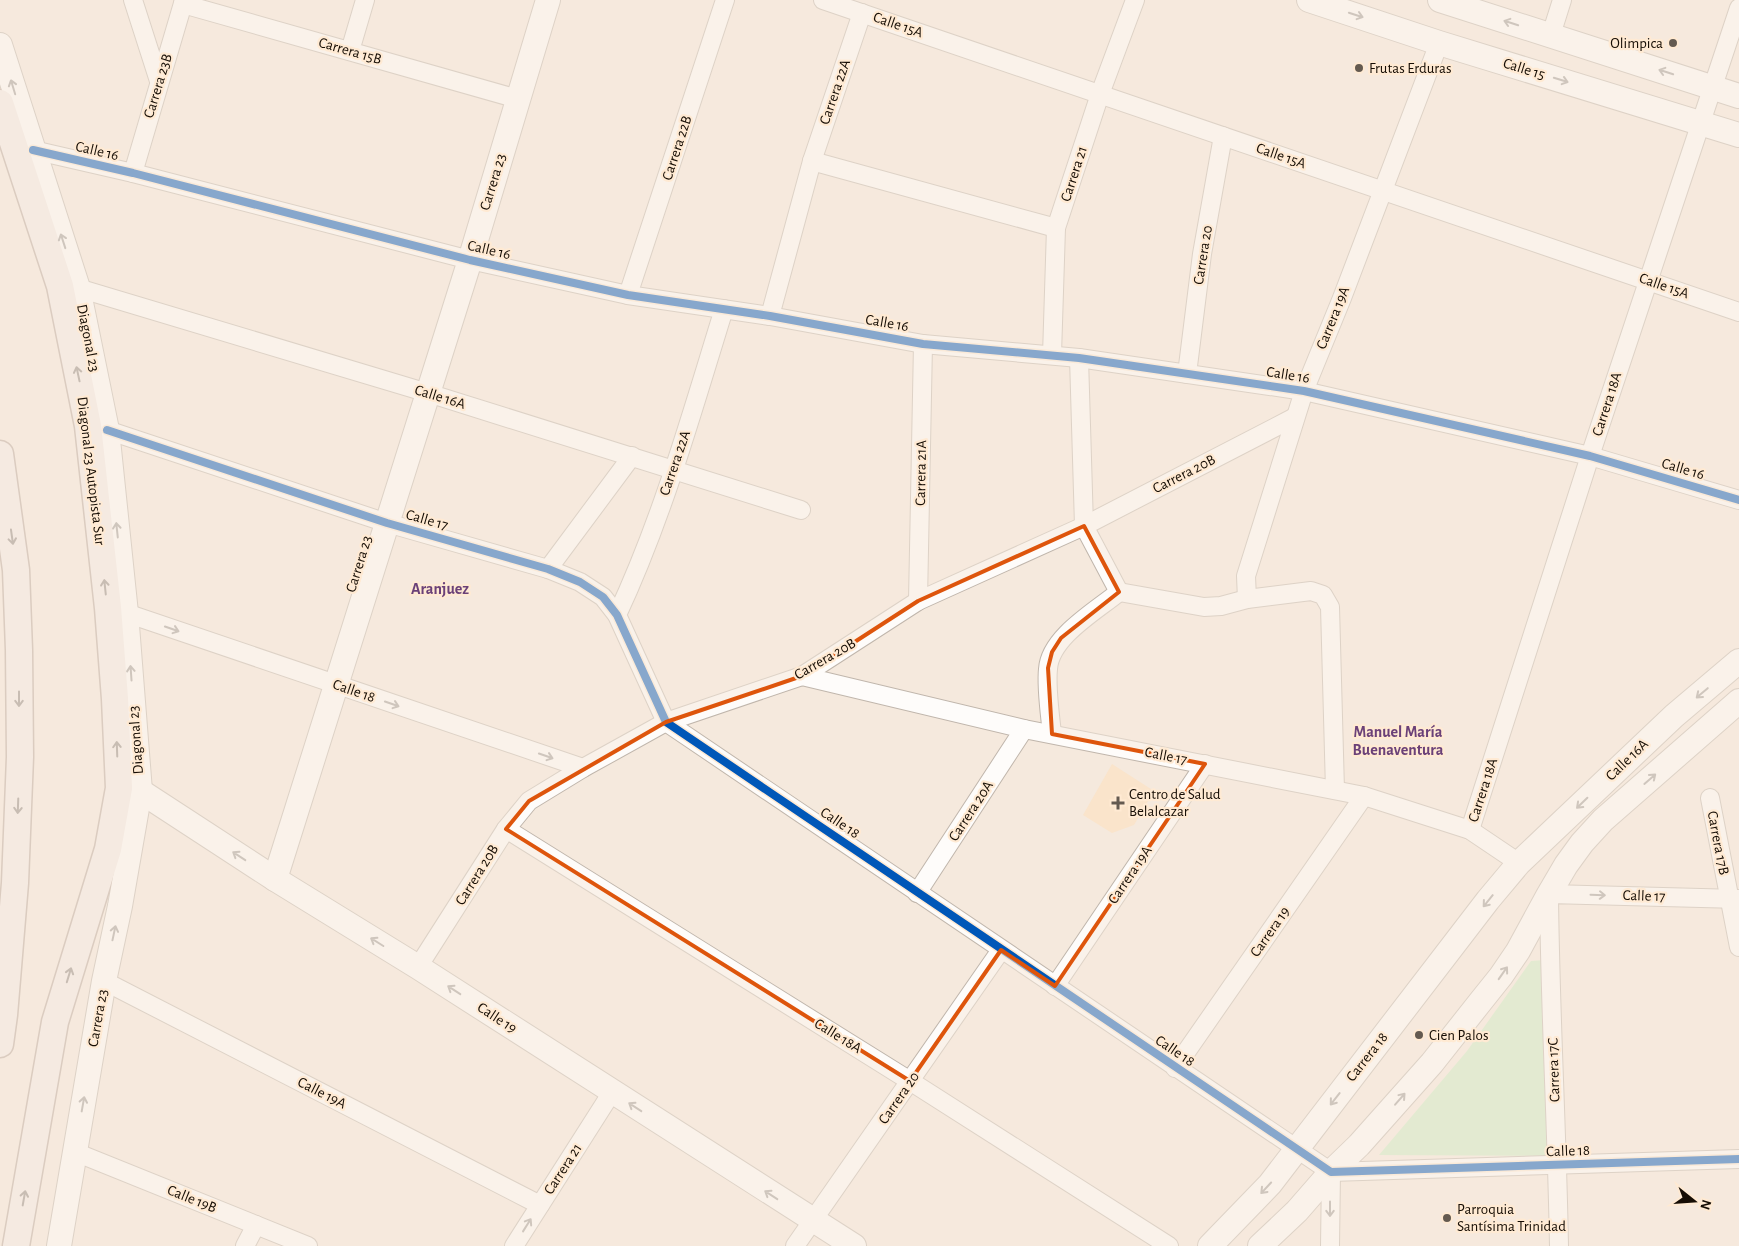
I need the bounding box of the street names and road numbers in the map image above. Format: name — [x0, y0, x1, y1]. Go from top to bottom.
street label: Calle 15A — [871, 10, 925, 41]
street label: Carrera 15B — [317, 35, 383, 67]
street label: Carrera 23B — [141, 52, 175, 120]
street label: Calle 15 — [1501, 56, 1547, 82]
street label: Carrera 22A — [817, 57, 853, 126]
street label: Carrera 22B — [660, 114, 694, 182]
street label: Calle 16 — [74, 139, 120, 163]
street label: Calle 15A — [1254, 141, 1308, 172]
street label: Carrera 21 — [1058, 144, 1090, 204]
street label: Carrera 23 — [477, 152, 509, 212]
street label: Carrera 20 — [1191, 224, 1215, 286]
street label: Calle 16 — [466, 238, 512, 262]
street label: Calle 15A — [1637, 271, 1691, 302]
street label: Carrera 19A — [1314, 284, 1352, 351]
street label: Diagonal 23 — [74, 303, 102, 373]
street label: Calle 16 — [864, 312, 910, 334]
street label: Calle 16 — [1265, 364, 1311, 386]
street label: Carrera 18A — [1590, 370, 1624, 438]
street label: Calle 16A — [413, 382, 468, 412]
street label: Diagonal 23 Autopista Sur — [74, 396, 108, 546]
street label: Carrera 22A — [657, 428, 693, 497]
street label: Carrera 21A — [913, 440, 929, 506]
street label: Carrera 20B — [1150, 452, 1218, 496]
street label: Calle 16 — [1660, 456, 1706, 482]
street label: Calle 17 — [404, 507, 450, 533]
street label: Carrera 23 — [343, 534, 375, 594]
street label: Carrera 20B — [792, 635, 858, 683]
street label: Calle 18 — [331, 677, 377, 705]
street label: Diagonal 23 — [126, 705, 146, 775]
street label: Calle 16A — [1603, 736, 1651, 784]
street label: Calle 17 — [1143, 745, 1189, 767]
street label: Carrera 18A — [1466, 756, 1500, 824]
street label: Carrera 20A — [946, 778, 996, 844]
street label: Calle 18 — [818, 805, 862, 841]
street label: Carrera 17B — [1704, 810, 1732, 876]
street label: Carrera 20B — [453, 842, 501, 908]
street label: Carrera 19A — [1105, 843, 1155, 907]
street label: Calle 17 — [1622, 888, 1666, 904]
street label: Carrera 19 — [1247, 904, 1293, 960]
street label: Carrera 23 — [86, 988, 110, 1048]
street label: Calle 19 — [475, 1000, 519, 1036]
street label: Calle 18A — [812, 1016, 864, 1056]
street label: Carrera 18 — [1343, 1030, 1391, 1084]
street label: Calle 18 — [1153, 1033, 1197, 1069]
street label: Carrera 17C — [1545, 1037, 1563, 1102]
street label: Carrera 20 — [876, 1069, 922, 1127]
street label: Calle 19A — [295, 1074, 349, 1112]
street label: Carrera 21 — [541, 1141, 585, 1197]
street label: Calle 18 — [1546, 1143, 1590, 1159]
street label: Calle 19B — [165, 1182, 219, 1216]

